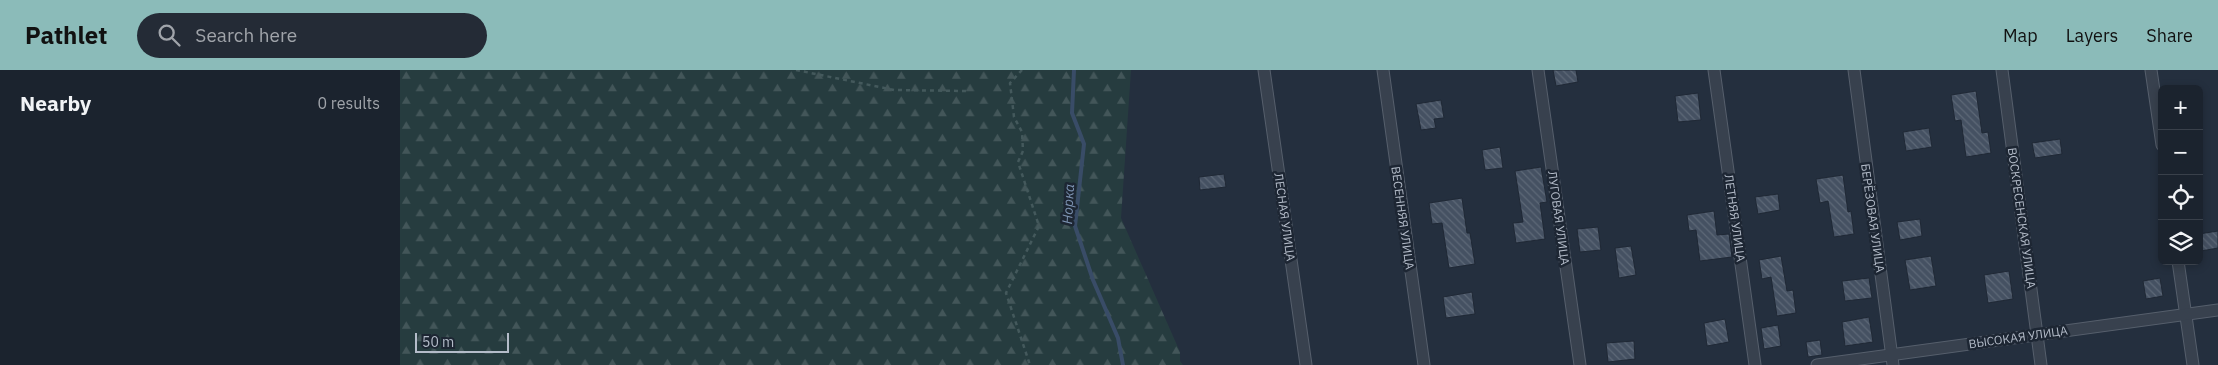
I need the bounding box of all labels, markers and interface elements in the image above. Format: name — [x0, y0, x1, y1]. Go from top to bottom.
search box — [137, 13, 487, 58]
text: Pathlet — [25, 19, 107, 51]
icon: search — [155, 21, 183, 49]
text: Search here — [195, 23, 297, 47]
text: Map — [2003, 24, 2038, 47]
text: Layers — [2066, 24, 2118, 47]
text: Share — [2146, 24, 2193, 47]
map controls — [2158, 85, 2203, 265]
button: + — [2158, 85, 2203, 130]
text: Nearby — [20, 89, 91, 117]
text: 0 results — [317, 93, 380, 113]
button: − — [2158, 130, 2203, 175]
street label: ВОСКРЕСЕНСКАЯ УЛИЦА — [2005, 147, 2039, 290]
street label: БЕРЁЗОВАЯ УЛИЦА — [1858, 162, 1888, 274]
street label: ВЕСЕННЯЯ УЛИЦА — [1388, 165, 1418, 271]
street label: ЛУГОВАЯ УЛИЦА — [1545, 170, 1573, 266]
street label: ЛЕСНАЯ УЛИЦА — [1271, 172, 1299, 262]
street label: ЛЕТНЯЯ УЛИЦА — [1721, 173, 1749, 263]
button: locate — [2158, 175, 2203, 220]
water label: Норка — [1058, 183, 1078, 225]
button: layers — [2158, 220, 2203, 265]
street label: ВЫСОКАЯ УЛИЦА — [1967, 323, 2069, 351]
scale bar — [415, 330, 509, 353]
text: 50 m — [422, 333, 454, 351]

